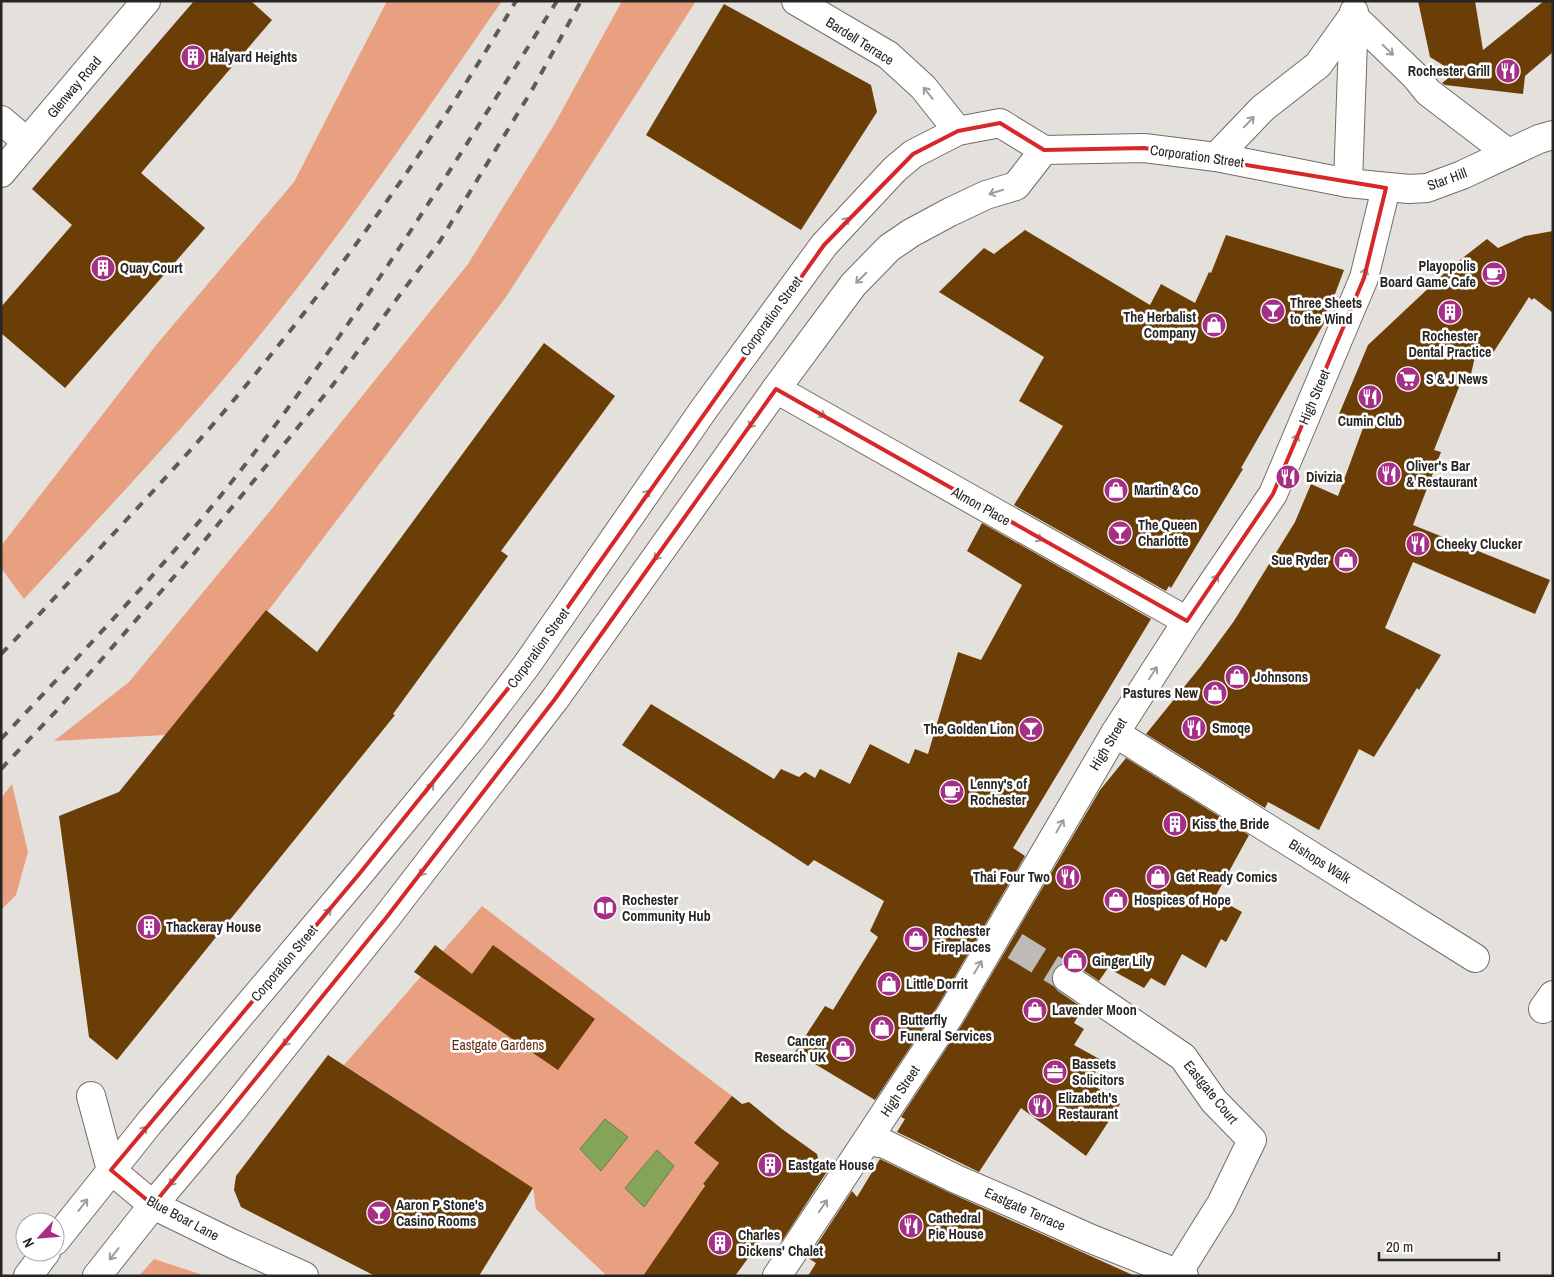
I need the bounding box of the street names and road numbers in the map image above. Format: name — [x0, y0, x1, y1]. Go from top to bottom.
street label: Bardell Terrace — [823, 13, 897, 69]
street label: Glenway Road — [43, 52, 105, 122]
street label: Corporation Street — [1149, 141, 1245, 171]
street label: Star Hill — [1425, 164, 1469, 194]
street label: Corporation Street — [736, 273, 806, 359]
street label: High Street — [1294, 367, 1334, 427]
street label: Almon Place — [948, 482, 1014, 529]
street label: Corporation Street — [503, 605, 573, 691]
street label: High Street — [1085, 714, 1131, 774]
street label: Bishops Walk — [1286, 835, 1355, 887]
street label: Corporation Street — [247, 921, 321, 1005]
street label: Eastgate Court — [1180, 1057, 1242, 1127]
street label: High Street — [876, 1062, 924, 1120]
street label: Eastgate Terrace — [982, 1183, 1068, 1235]
street label: Blue Boar Lane — [144, 1191, 222, 1245]

